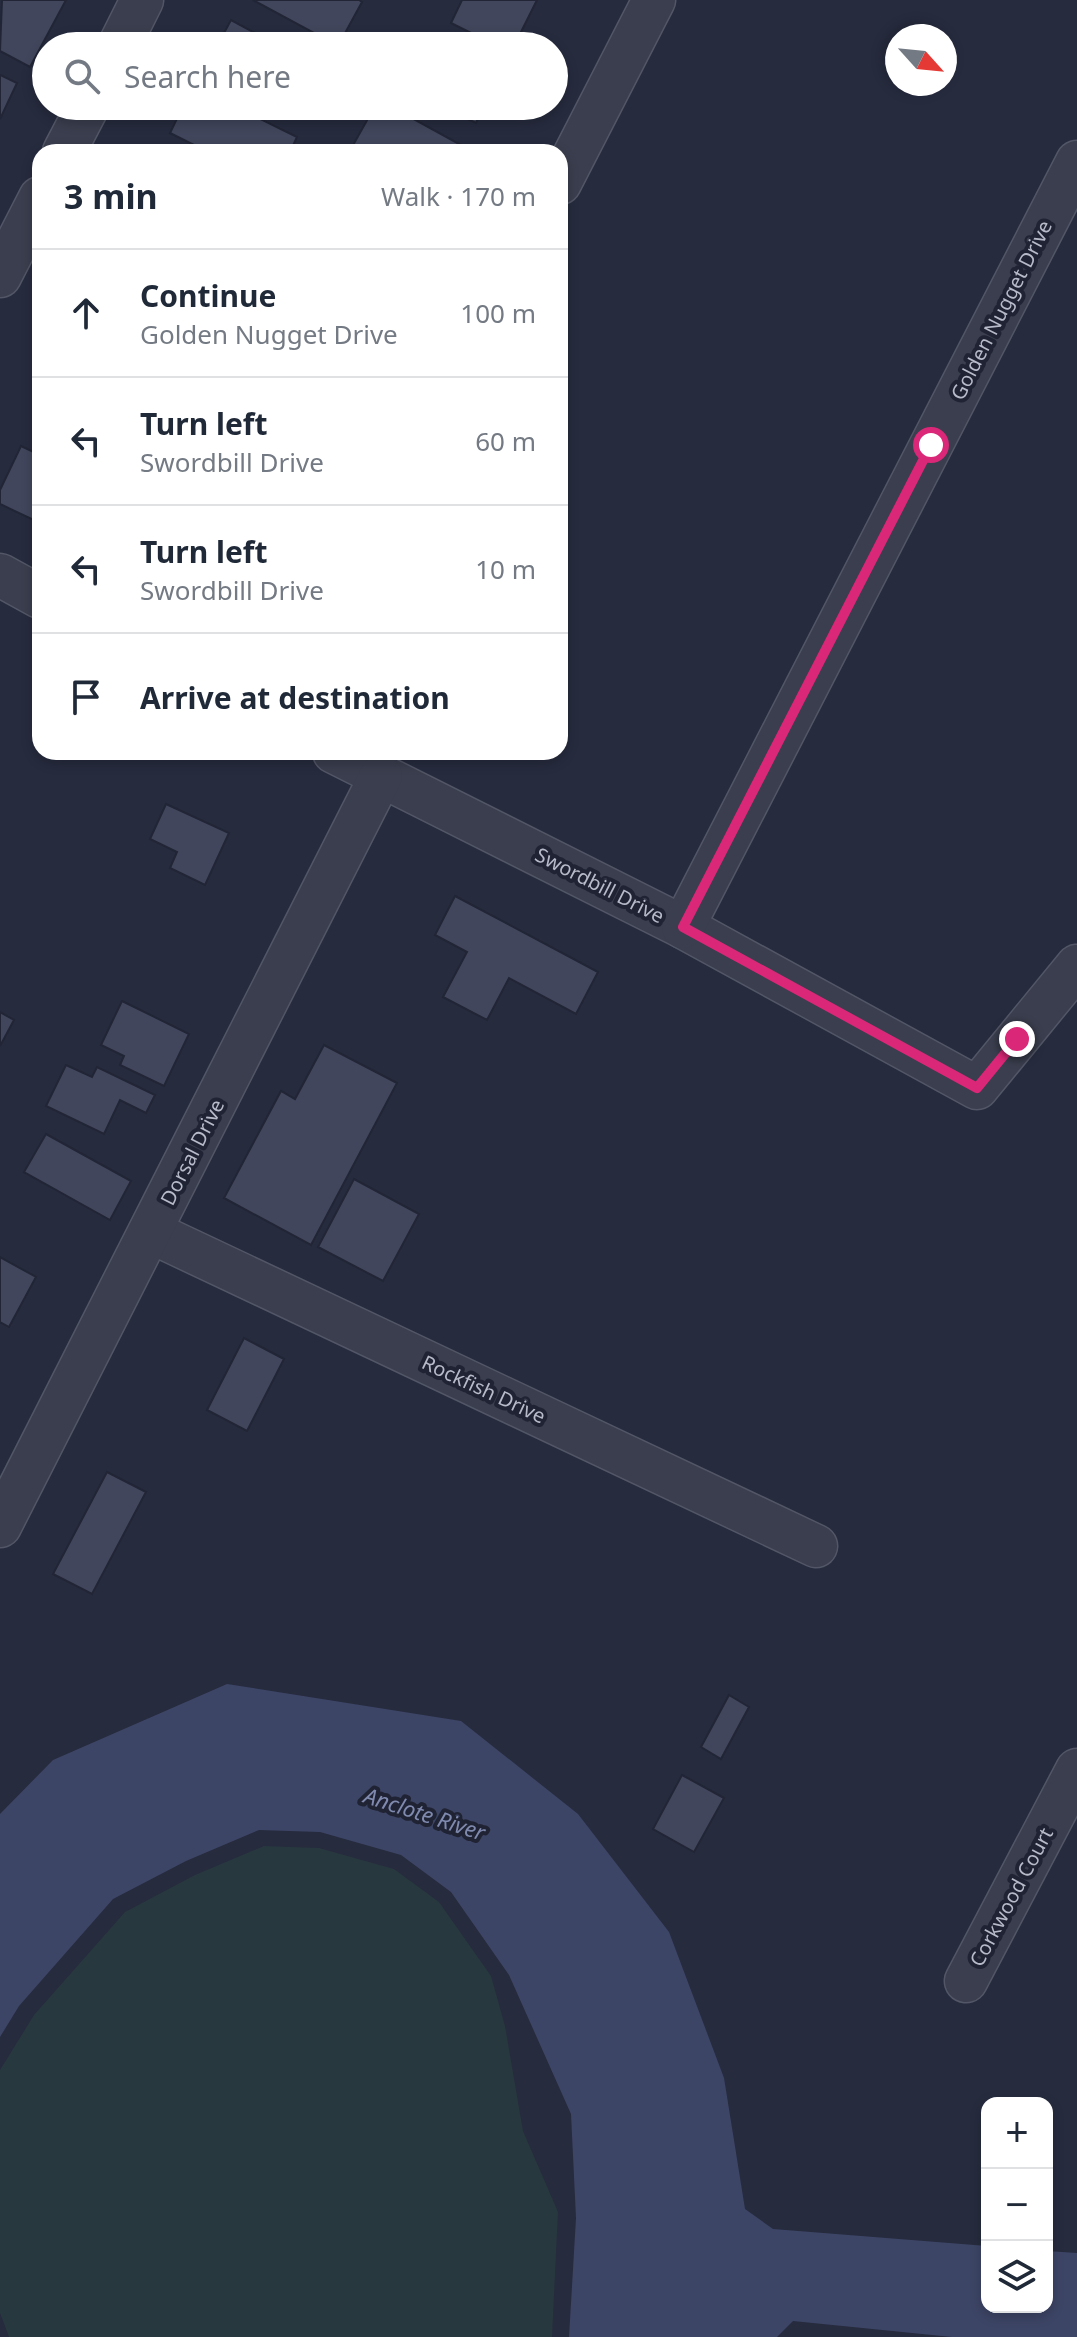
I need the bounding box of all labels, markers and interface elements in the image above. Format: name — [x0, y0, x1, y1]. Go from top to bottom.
north arrow — [885, 24, 957, 96]
search box — [32, 32, 568, 120]
icon: search — [60, 54, 104, 98]
text: Search here — [124, 56, 291, 97]
text: 3 min — [64, 173, 158, 219]
text: Walk · 170 m — [381, 178, 536, 214]
street label: Golden Nugget Drive — [944, 216, 1058, 404]
text: Continue — [140, 275, 276, 316]
icon: ahead — [64, 291, 108, 335]
text: 100 m — [460, 295, 536, 331]
text: Golden Nugget Drive — [140, 316, 398, 352]
text: Turn left — [140, 403, 268, 444]
icon: left — [64, 419, 108, 463]
text: 60 m — [475, 423, 536, 459]
route start — [913, 427, 949, 463]
text: Swordbill Drive — [140, 444, 324, 480]
text: Turn left — [140, 531, 268, 572]
icon: left — [64, 547, 108, 591]
text: 10 m — [475, 551, 536, 587]
text: Swordbill Drive — [140, 572, 324, 608]
icon: arrive — [64, 675, 108, 719]
text: Arrive at destination — [140, 677, 450, 718]
street label: Swordbill Drive — [531, 841, 669, 929]
route end — [999, 1021, 1035, 1057]
street label: Dorsal Drive — [154, 1094, 230, 1210]
street label: Rockfish Drive — [418, 1349, 550, 1429]
water label: Anclote River — [359, 1779, 490, 1847]
street label: Corkwood Court — [963, 1823, 1059, 1971]
map controls — [981, 2097, 1053, 2313]
button: + — [981, 2097, 1053, 2169]
button: − — [981, 2169, 1053, 2241]
button: layers — [981, 2241, 1053, 2313]

